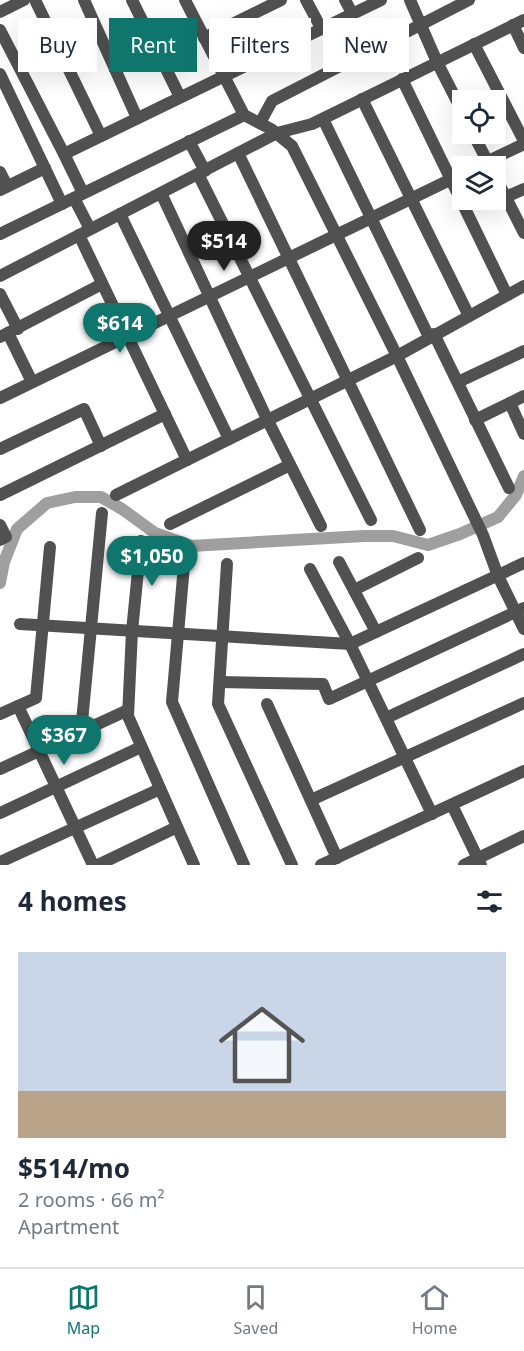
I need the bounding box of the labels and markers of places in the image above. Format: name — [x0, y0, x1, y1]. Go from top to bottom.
pin: $514 — [188, 221, 260, 272]
pin: $614 — [84, 303, 156, 354]
pin: $1,050 — [103, 536, 201, 587]
pin: $367 — [28, 715, 100, 766]

